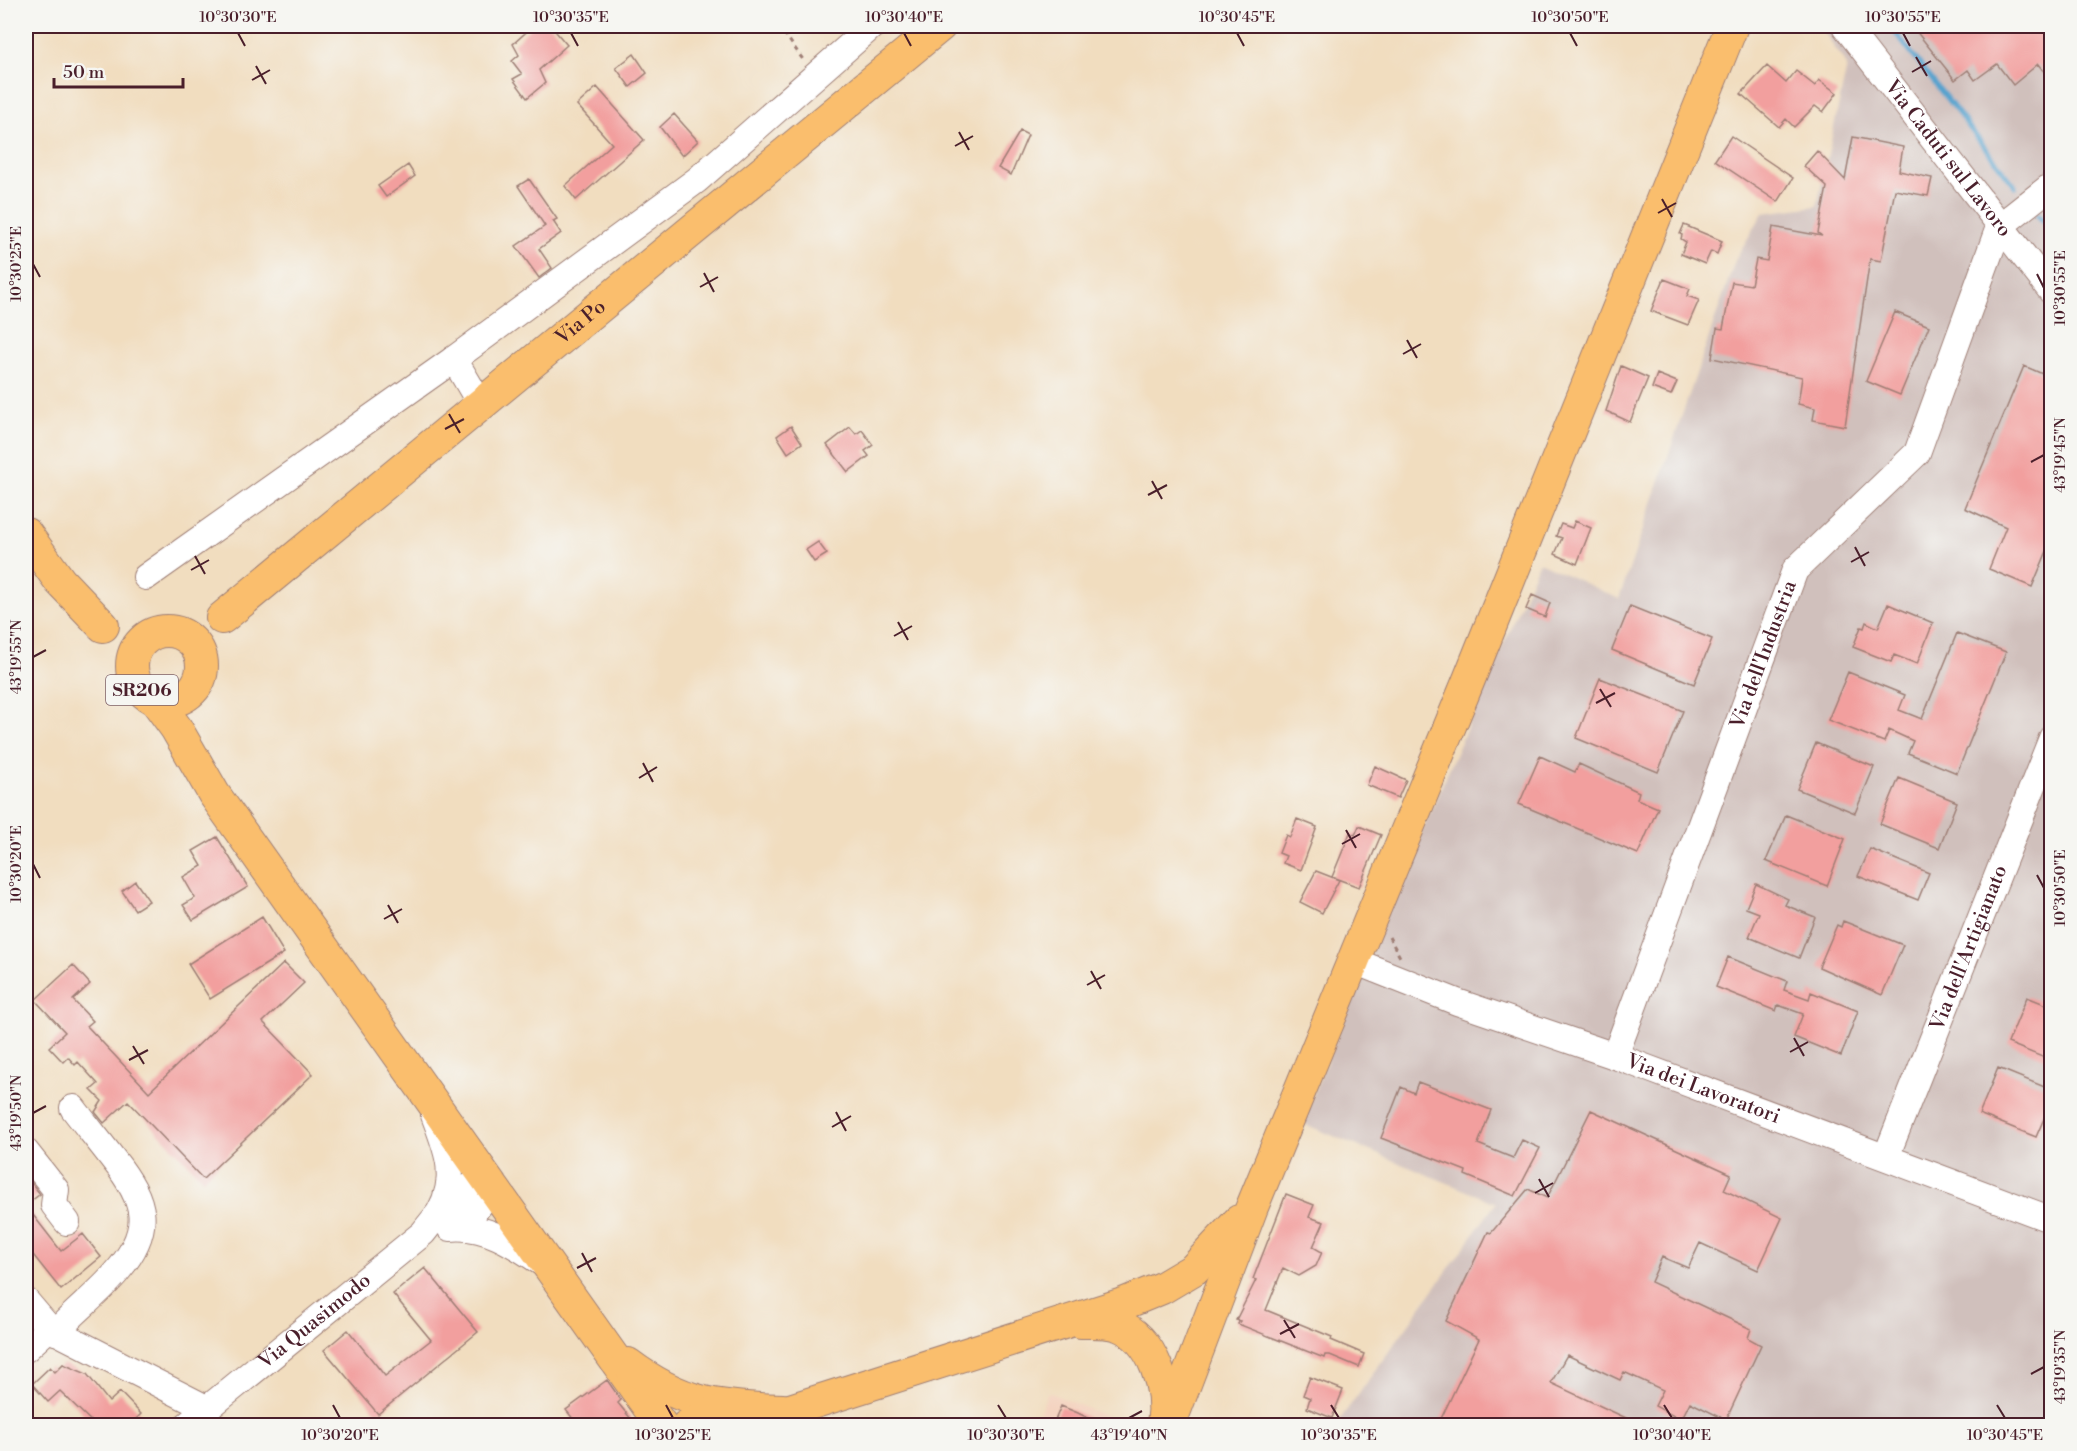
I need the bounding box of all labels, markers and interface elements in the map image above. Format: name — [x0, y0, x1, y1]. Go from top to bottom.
text: 10°30'30"E — [199, 8, 277, 27]
text: 10°30'35"E — [533, 8, 609, 27]
text: 10°30'40"E — [865, 8, 943, 27]
text: 10°30'45"E — [1199, 8, 1275, 27]
text: 10°30'50"E — [1531, 8, 1609, 27]
text: 10°30'55"E — [1865, 8, 1941, 27]
scale bar — [54, 51, 183, 89]
text: 50 m — [63, 61, 105, 84]
street label: Via Caduti sul Lavoro — [1879, 74, 2017, 242]
text: 10°30'25"E — [7, 226, 26, 302]
text: 10°30'55"E — [2051, 250, 2070, 326]
street label: Via Po — [550, 294, 611, 351]
text: 43°19'45"N — [2051, 417, 2070, 493]
street label: Via dell'Industria — [1725, 576, 1803, 733]
text: 43°19'55"N — [7, 620, 26, 694]
road number: SR206 — [106, 675, 178, 705]
text: 10°30'20"E — [7, 825, 26, 903]
text: 10°30'50"E — [2051, 849, 2070, 927]
street label: Via dell'Artigianato — [1925, 862, 2013, 1035]
street label: Via dei Lavoratori — [1622, 1048, 1784, 1129]
text: 43°19'50"N — [7, 1075, 26, 1151]
street label: Via Quasimodo — [253, 1268, 376, 1375]
text: 43°19'35"N — [2051, 1330, 2070, 1404]
text: 10°30'20"E — [301, 1426, 379, 1445]
text: 10°30'25"E — [635, 1426, 711, 1445]
text: 10°30'30"E — [967, 1426, 1045, 1445]
text: 43°19'40"N — [1091, 1426, 1167, 1445]
text: 10°30'35"E — [1301, 1426, 1377, 1445]
text: 10°30'40"E — [1633, 1426, 1711, 1445]
text: 10°30'45"E — [1967, 1426, 2043, 1445]

